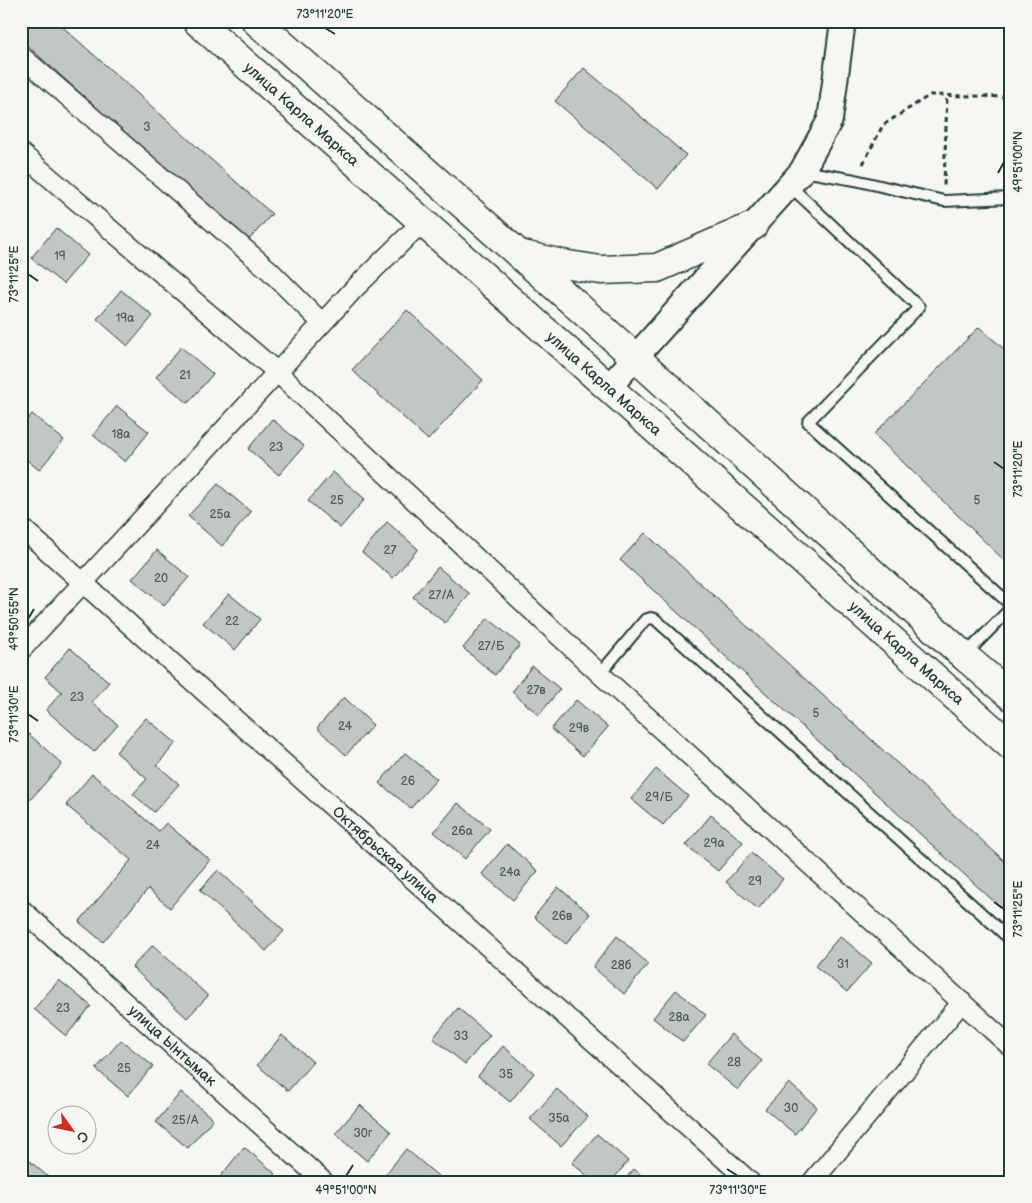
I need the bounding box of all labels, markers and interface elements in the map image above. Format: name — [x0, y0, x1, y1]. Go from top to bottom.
text: 73°11'20"E — [296, 7, 354, 22]
street label: улица Карла Маркса — [240, 58, 363, 171]
house number: 3 — [143, 120, 151, 135]
text: 49°51'00"N — [1011, 131, 1026, 193]
text: 73°11'25"E — [7, 245, 22, 302]
house number: 19 — [54, 249, 66, 264]
house number: 19а — [116, 311, 134, 326]
street label: улица Карла Маркса — [542, 328, 665, 440]
house number: 21 — [179, 368, 191, 383]
house number: 18а — [112, 427, 130, 442]
house number: 23 — [269, 440, 283, 455]
text: 73°11'20"E — [1011, 440, 1026, 498]
house number: 25 — [330, 493, 344, 508]
house number: 5 — [974, 493, 981, 508]
house number: 25а — [209, 507, 231, 522]
house number: 27 — [384, 543, 397, 558]
house number: 20 — [154, 571, 168, 586]
text: 49°50'55"N — [7, 587, 22, 651]
house number: 27/А — [428, 588, 455, 603]
street label: улица Карла Маркса — [845, 597, 968, 710]
house number: 22 — [225, 614, 239, 629]
house number: 27/Б — [478, 639, 505, 654]
house number: 27в — [526, 683, 546, 698]
text: 73°11'30"E — [7, 685, 22, 743]
house number: 23 — [70, 690, 84, 705]
house number: 5 — [813, 706, 820, 721]
house number: 24 — [338, 719, 353, 734]
house number: 29в — [569, 721, 590, 736]
house number: 26 — [401, 774, 415, 789]
house number: 29/Б — [645, 790, 674, 805]
street label: Октябрьская улица — [328, 802, 442, 908]
house number: 26а — [451, 824, 473, 839]
house number: 29а — [703, 836, 725, 851]
house number: 24 — [146, 838, 161, 853]
house number: 24а — [499, 865, 521, 880]
house number: 29 — [748, 874, 762, 889]
text: 73°11'25"E — [1011, 880, 1026, 937]
house number: 26в — [552, 909, 573, 924]
house number: 31 — [837, 957, 849, 972]
house number: 28б — [611, 958, 632, 973]
house number: 23 — [56, 1001, 70, 1016]
street label: улица Ынтымак — [124, 1001, 220, 1091]
house number: 28а — [668, 1010, 690, 1025]
house number: 33 — [454, 1029, 468, 1044]
house number: 28 — [727, 1055, 741, 1070]
house number: 25 — [117, 1061, 131, 1076]
house number: 35 — [499, 1067, 513, 1082]
house number: 30 — [784, 1101, 798, 1116]
north arrow — [48, 1106, 98, 1156]
house number: 35а — [548, 1111, 570, 1126]
house number: 25/А — [172, 1113, 199, 1128]
house number: 30г — [353, 1126, 373, 1141]
text: С — [73, 1128, 92, 1146]
text: 49°51'00"N — [315, 1183, 377, 1198]
text: 73°11'30"E — [709, 1183, 767, 1198]

